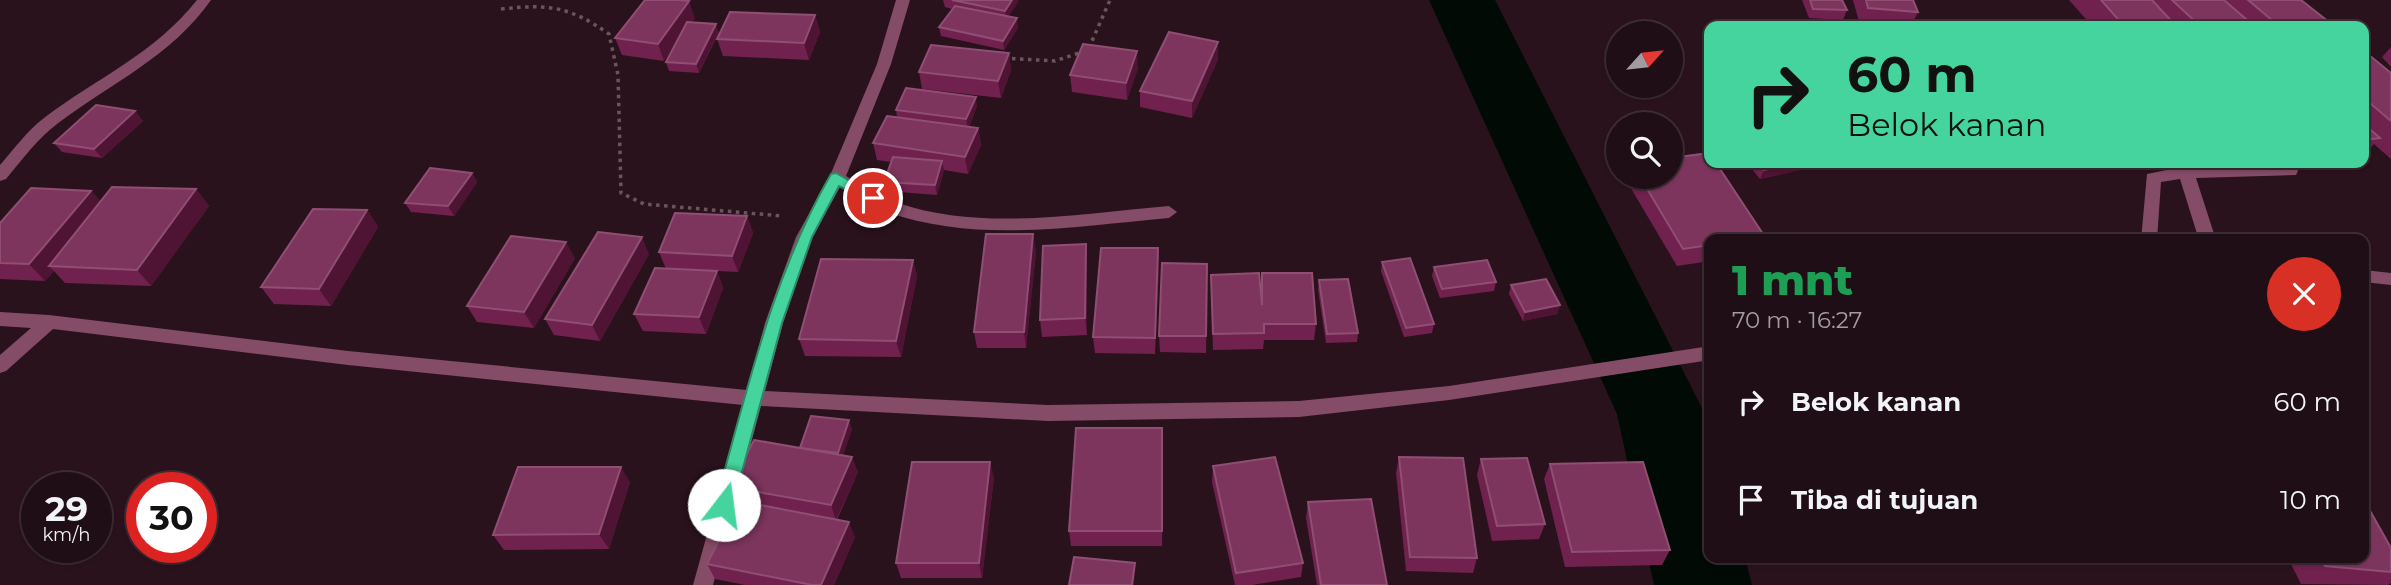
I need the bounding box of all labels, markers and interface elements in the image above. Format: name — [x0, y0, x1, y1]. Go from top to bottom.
north arrow — [1606, 21, 1684, 98]
map controls — [1606, 21, 1683, 189]
text: 60 m — [1847, 45, 1977, 104]
icon: right — [1732, 49, 1823, 140]
text: Belok kanan — [1847, 105, 2047, 144]
button: search — [1606, 112, 1683, 189]
pin — [843, 168, 903, 228]
icon: arrive — [854, 179, 892, 217]
text: 1 mnt — [1732, 254, 1853, 306]
button: close — [2267, 257, 2341, 331]
text: 70 m · 16:27 — [1732, 306, 1862, 334]
icon: right — [1732, 383, 1770, 421]
text: Belok kanan — [1791, 386, 1961, 418]
text: 60 m — [2274, 386, 2341, 418]
position arrow — [687, 468, 761, 542]
speed limit sign: 30 — [126, 472, 217, 563]
icon: arrive — [1732, 481, 1770, 519]
text: Tiba di tujuan — [1791, 484, 1978, 516]
text: 10 m — [2280, 484, 2341, 516]
text: 29 — [45, 487, 88, 530]
text: km/h — [42, 524, 91, 546]

